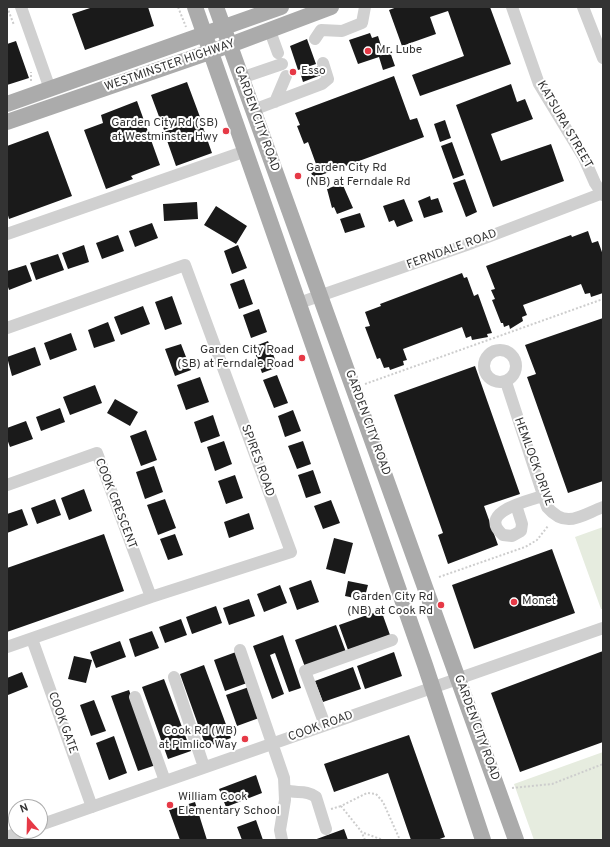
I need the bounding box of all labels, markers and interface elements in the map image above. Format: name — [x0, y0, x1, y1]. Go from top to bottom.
street label: WESTMINSTER HIGHWAY — [103, 37, 237, 95]
place label: Mr. Lube — [376, 44, 422, 58]
marker: Mr. Lube — [363, 46, 373, 56]
street label: GARDEN CITY ROAD — [230, 64, 282, 174]
place label: Esso — [301, 65, 326, 79]
marker: Esso — [288, 67, 298, 77]
street label: KATSURA STREET — [533, 79, 595, 171]
place label: Garden City Rd (SB) at Westminster Hwy — [111, 117, 218, 145]
marker: Garden City Rd (SB) at Westminster Hwy — [221, 126, 231, 136]
place label: Garden City Rd (NB) at Ferndale Rd — [306, 162, 411, 190]
marker: Garden City Rd (NB) at Ferndale Rd — [293, 171, 303, 181]
street label: FERNDALE ROAD — [405, 227, 499, 273]
place label: Garden City Road (SB) at Ferndale Road — [177, 344, 294, 372]
marker: Garden City Road (SB) at Ferndale Road — [297, 353, 307, 363]
street label: GARDEN CITY ROAD — [341, 368, 393, 478]
street label: HEMLOCK DRIVE — [510, 416, 556, 508]
street label: SPIRES ROAD — [237, 423, 277, 499]
street label: COOK CRESCENT — [91, 457, 139, 551]
place label: Garden City Rd (NB) at Cook Rd — [347, 591, 433, 619]
place label: Monet — [522, 595, 556, 609]
marker: Monet — [509, 597, 519, 607]
marker: Garden City Rd (NB) at Cook Rd — [436, 600, 446, 610]
street label: GARDEN CITY ROAD — [450, 673, 502, 783]
street label: COOK GATE — [44, 690, 80, 756]
street label: COOK ROAD — [287, 709, 355, 745]
place label: Cook Rd (WB) at Pimlico Way — [159, 725, 237, 753]
marker: Cook Rd (WB) at Pimlico Way — [240, 734, 250, 744]
place label: William Cook Elementary School — [178, 791, 280, 819]
north arrow — [8, 799, 48, 839]
marker: William Cook Elementary School — [165, 800, 175, 810]
text: N — [18, 801, 30, 817]

